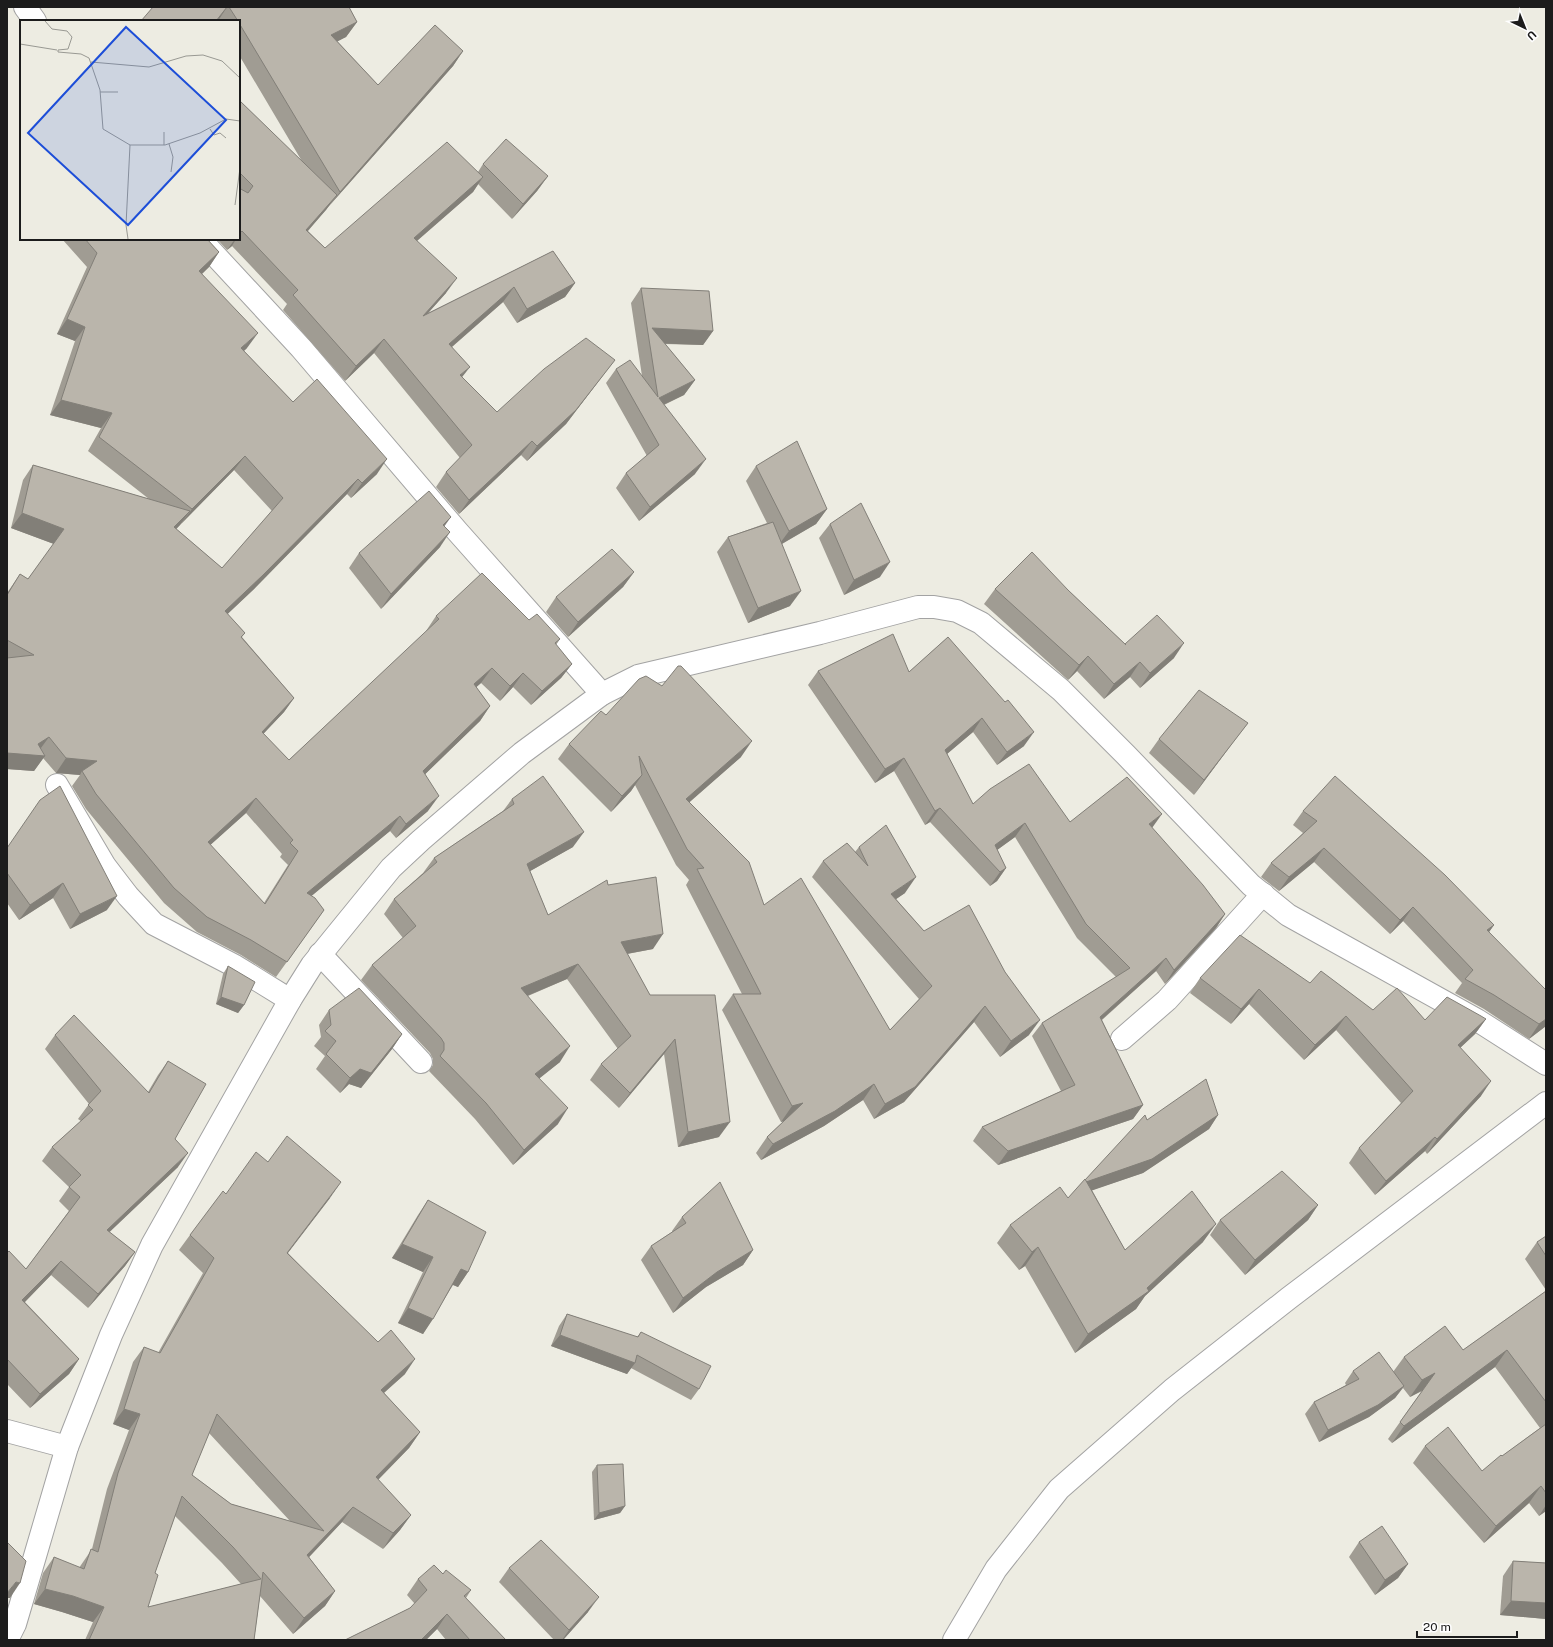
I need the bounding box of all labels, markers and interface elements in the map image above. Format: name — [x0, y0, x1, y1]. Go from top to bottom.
north arrow — [1505, 8, 1545, 48]
inset map — [20, 20, 240, 240]
text: U — [1525, 28, 1539, 42]
scale bar — [1417, 1613, 1517, 1639]
text: 20 m — [1423, 1620, 1451, 1634]

